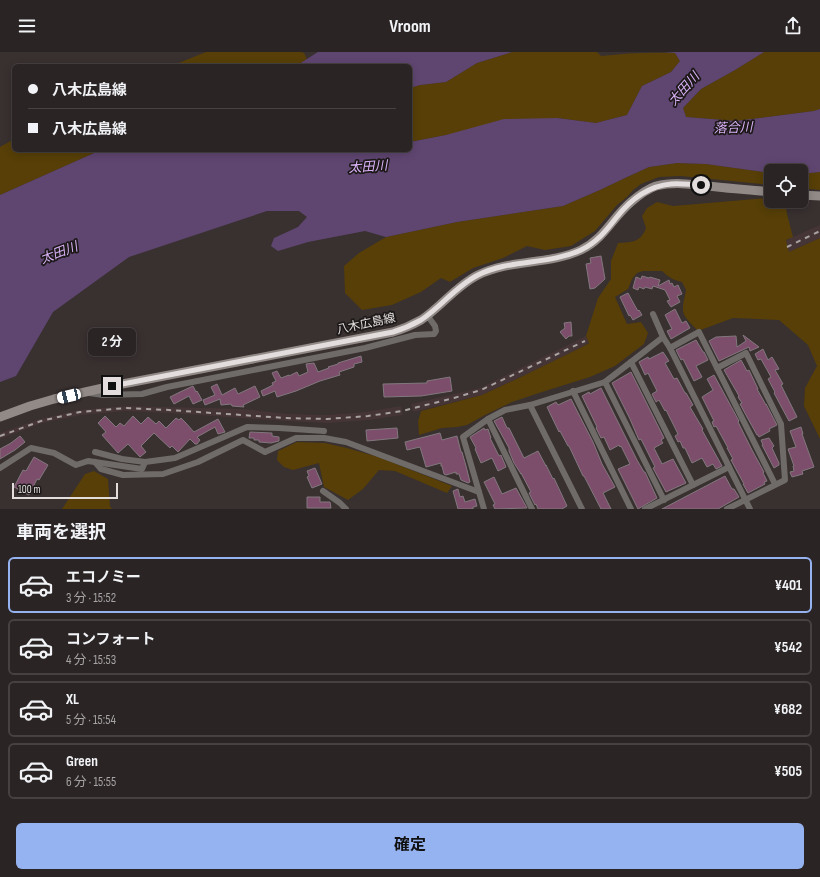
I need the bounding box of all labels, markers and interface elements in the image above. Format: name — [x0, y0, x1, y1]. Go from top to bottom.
icon: menu — [16, 15, 38, 37]
icon: share — [782, 15, 804, 37]
text: Vroom — [389, 16, 431, 37]
water label: 太田川 — [665, 68, 704, 109]
text: 八木広島線 — [52, 81, 127, 100]
water label: 落合川 — [713, 119, 755, 137]
text: 八木広島線 — [52, 120, 127, 139]
water label: 太田川 — [348, 158, 390, 176]
map controls — [764, 164, 808, 208]
button: locate — [764, 164, 808, 208]
route start — [692, 176, 710, 194]
water label: 太田川 — [38, 238, 82, 267]
street label: 八木広島線 — [335, 310, 397, 338]
callout: 2 分 — [88, 328, 136, 356]
text: 2 分 — [102, 334, 122, 350]
route end — [103, 377, 121, 395]
car — [56, 387, 82, 405]
scale bar — [12, 481, 118, 500]
text: 100 m — [18, 483, 40, 496]
text: 車両を選択 — [16, 522, 106, 543]
icon: car — [18, 567, 54, 603]
text: エコノミー — [66, 568, 141, 587]
text: ¥401 — [775, 576, 802, 595]
text: 3 分 · 15:52 — [66, 590, 116, 606]
icon: car — [18, 629, 54, 665]
text: コンフォート — [66, 630, 156, 649]
text: ¥542 — [774, 638, 802, 657]
text: 4 分 · 15:53 — [66, 652, 116, 668]
text: XL — [66, 690, 79, 709]
icon: car — [18, 691, 54, 727]
text: ¥682 — [773, 700, 802, 719]
text: 5 分 · 15:54 — [66, 712, 116, 728]
text: Green — [66, 752, 98, 771]
icon: car — [18, 753, 54, 789]
text: ¥505 — [774, 762, 802, 781]
text: 6 分 · 15:55 — [66, 774, 116, 790]
button: 確定 — [16, 823, 804, 869]

